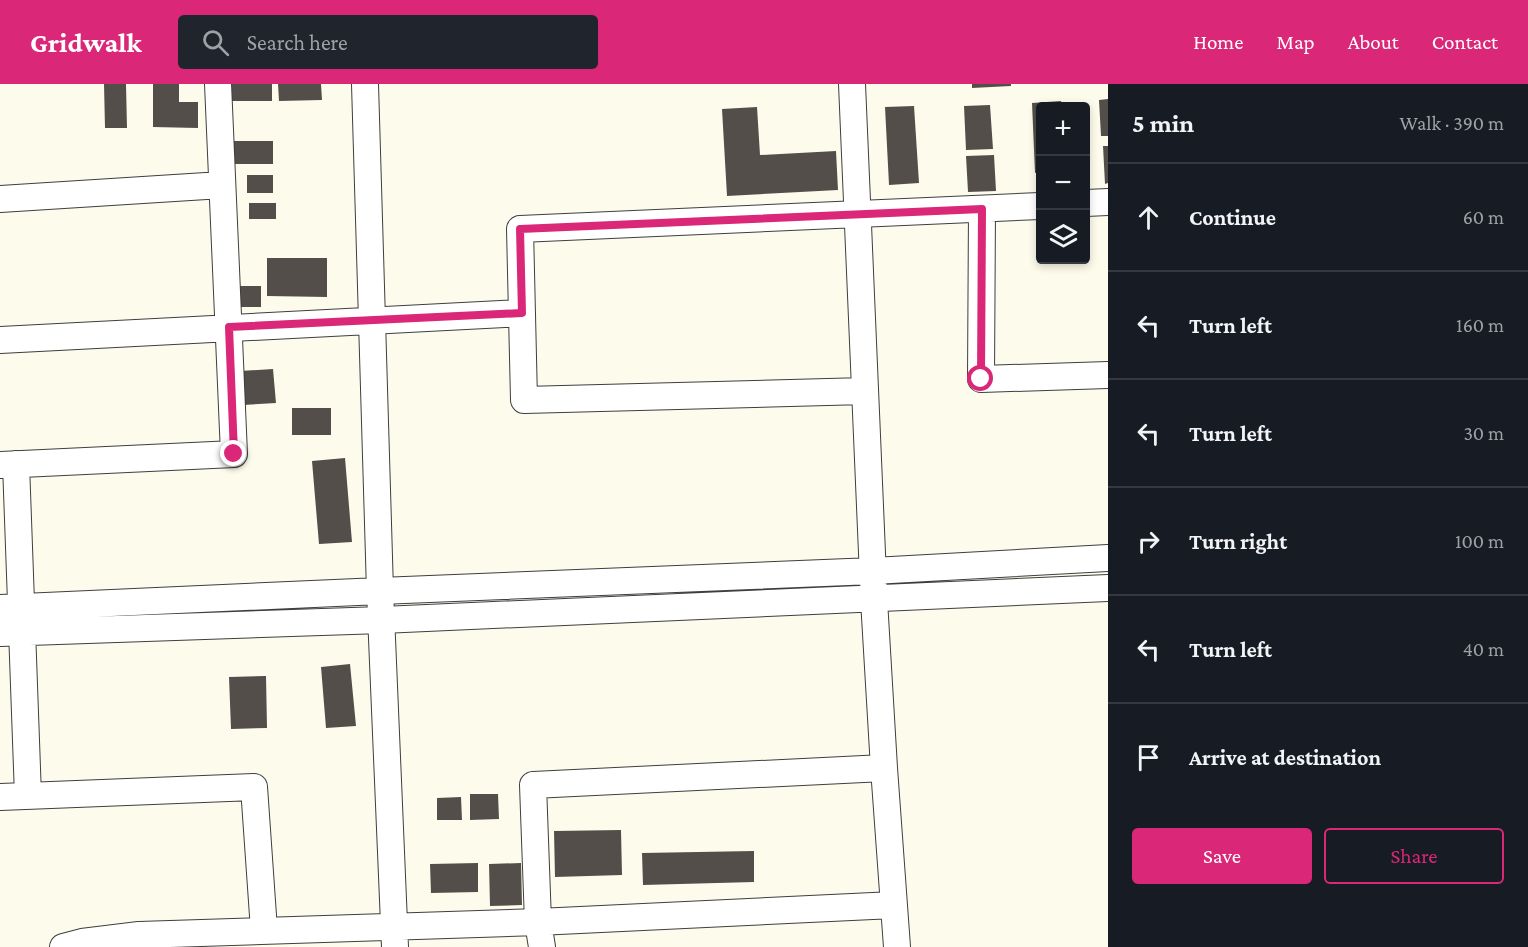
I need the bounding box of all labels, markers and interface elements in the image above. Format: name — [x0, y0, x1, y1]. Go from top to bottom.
search box — [178, 15, 598, 69]
icon: search — [199, 26, 232, 59]
text: Gridwalk — [30, 27, 142, 58]
text: Search here — [247, 30, 348, 55]
text: Home — [1193, 30, 1243, 54]
text: Map — [1276, 30, 1315, 54]
text: About — [1348, 30, 1399, 54]
text: Contact — [1432, 30, 1498, 54]
map controls — [1036, 102, 1090, 264]
button: + — [1036, 102, 1090, 156]
text: 5 min — [1132, 109, 1194, 138]
text: Walk · 390 m — [1399, 112, 1504, 134]
button: − — [1036, 156, 1090, 210]
icon: ahead — [1132, 201, 1165, 234]
text: Continue — [1189, 205, 1276, 230]
text: 60 m — [1463, 206, 1504, 228]
button: layers — [1036, 210, 1090, 264]
icon: left — [1132, 309, 1165, 342]
text: Turn left — [1189, 313, 1272, 338]
text: 160 m — [1456, 314, 1504, 336]
route start — [967, 365, 993, 391]
icon: left — [1132, 417, 1165, 450]
text: Turn left — [1189, 421, 1272, 446]
text: 30 m — [1463, 422, 1504, 444]
route end — [220, 440, 246, 466]
icon: right — [1132, 525, 1165, 558]
text: Turn right — [1189, 529, 1287, 554]
text: 100 m — [1455, 530, 1504, 552]
icon: left — [1132, 633, 1165, 666]
text: Turn left — [1189, 637, 1272, 662]
text: 40 m — [1463, 638, 1504, 660]
icon: arrive — [1132, 741, 1165, 774]
text: Arrive at destination — [1189, 745, 1381, 770]
button: Save — [1132, 828, 1312, 884]
button: Share — [1324, 828, 1504, 884]

